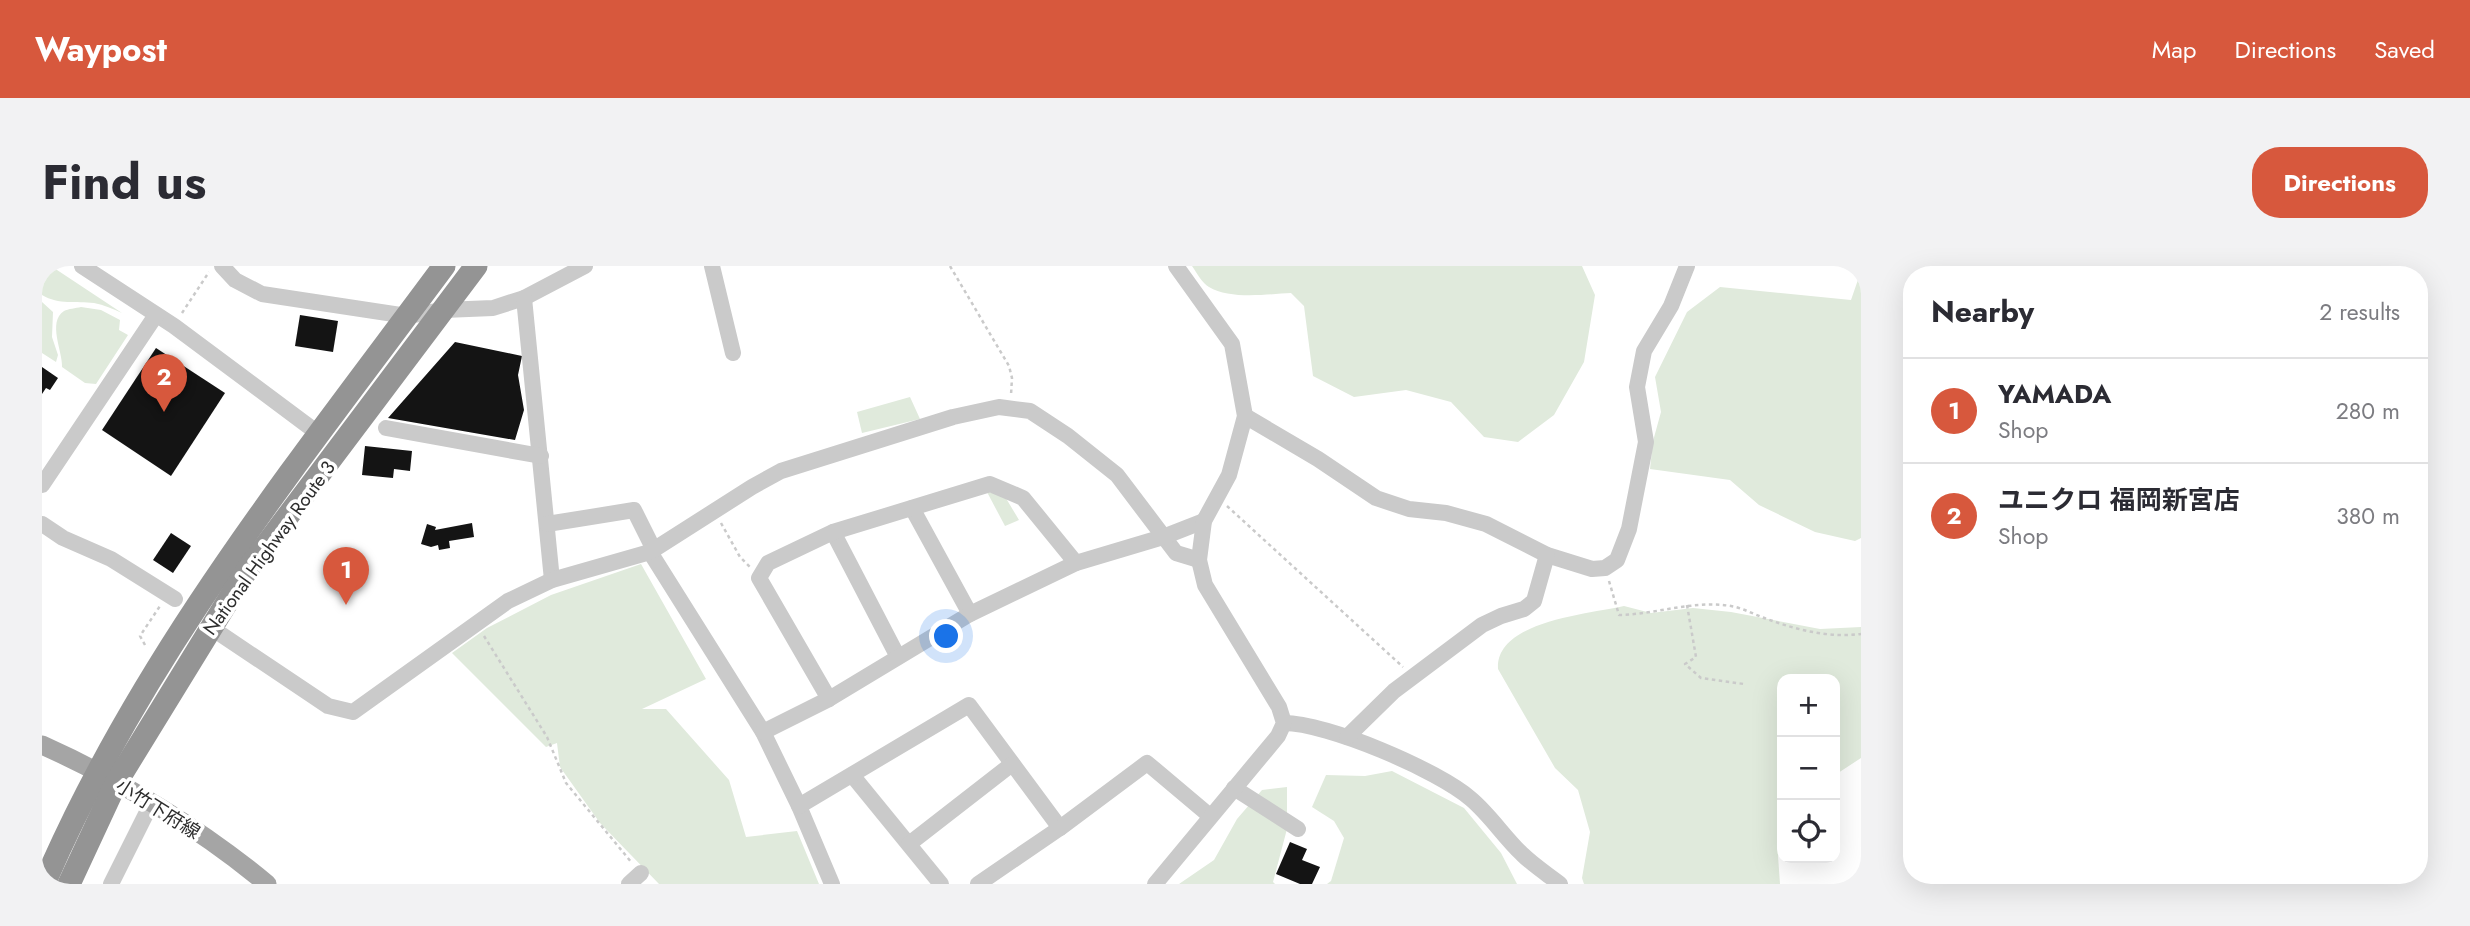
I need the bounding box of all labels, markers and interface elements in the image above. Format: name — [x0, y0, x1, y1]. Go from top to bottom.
text: Waypost — [35, 26, 167, 73]
text: Map — [2152, 32, 2197, 67]
text: Directions — [2235, 32, 2336, 67]
text: Saved — [2374, 32, 2435, 67]
text: Find us — [42, 147, 206, 217]
button: Directions — [2252, 147, 2428, 218]
text: Nearby — [1931, 290, 2034, 333]
text: 2 results — [2319, 295, 2400, 329]
pin: 2 — [141, 354, 187, 412]
text: YAMADA — [1998, 375, 2111, 413]
text: 1 — [1948, 394, 1960, 428]
text: 280 m — [2336, 394, 2400, 428]
text: Shop — [1998, 413, 2048, 447]
street label: National Highway Route 3 — [196, 455, 342, 641]
text: ユニクロ 福岡新宮店 — [1998, 481, 2240, 519]
text: 2 — [1946, 499, 1962, 533]
text: 380 m — [2336, 499, 2400, 533]
text: Shop — [1998, 519, 2048, 553]
pin: 1 — [323, 547, 369, 605]
your location — [929, 619, 963, 653]
map controls — [1777, 674, 1840, 863]
button: + — [1777, 674, 1840, 737]
button: − — [1777, 737, 1840, 800]
street label: 小竹下府線 — [111, 772, 205, 846]
button: locate — [1777, 800, 1840, 863]

